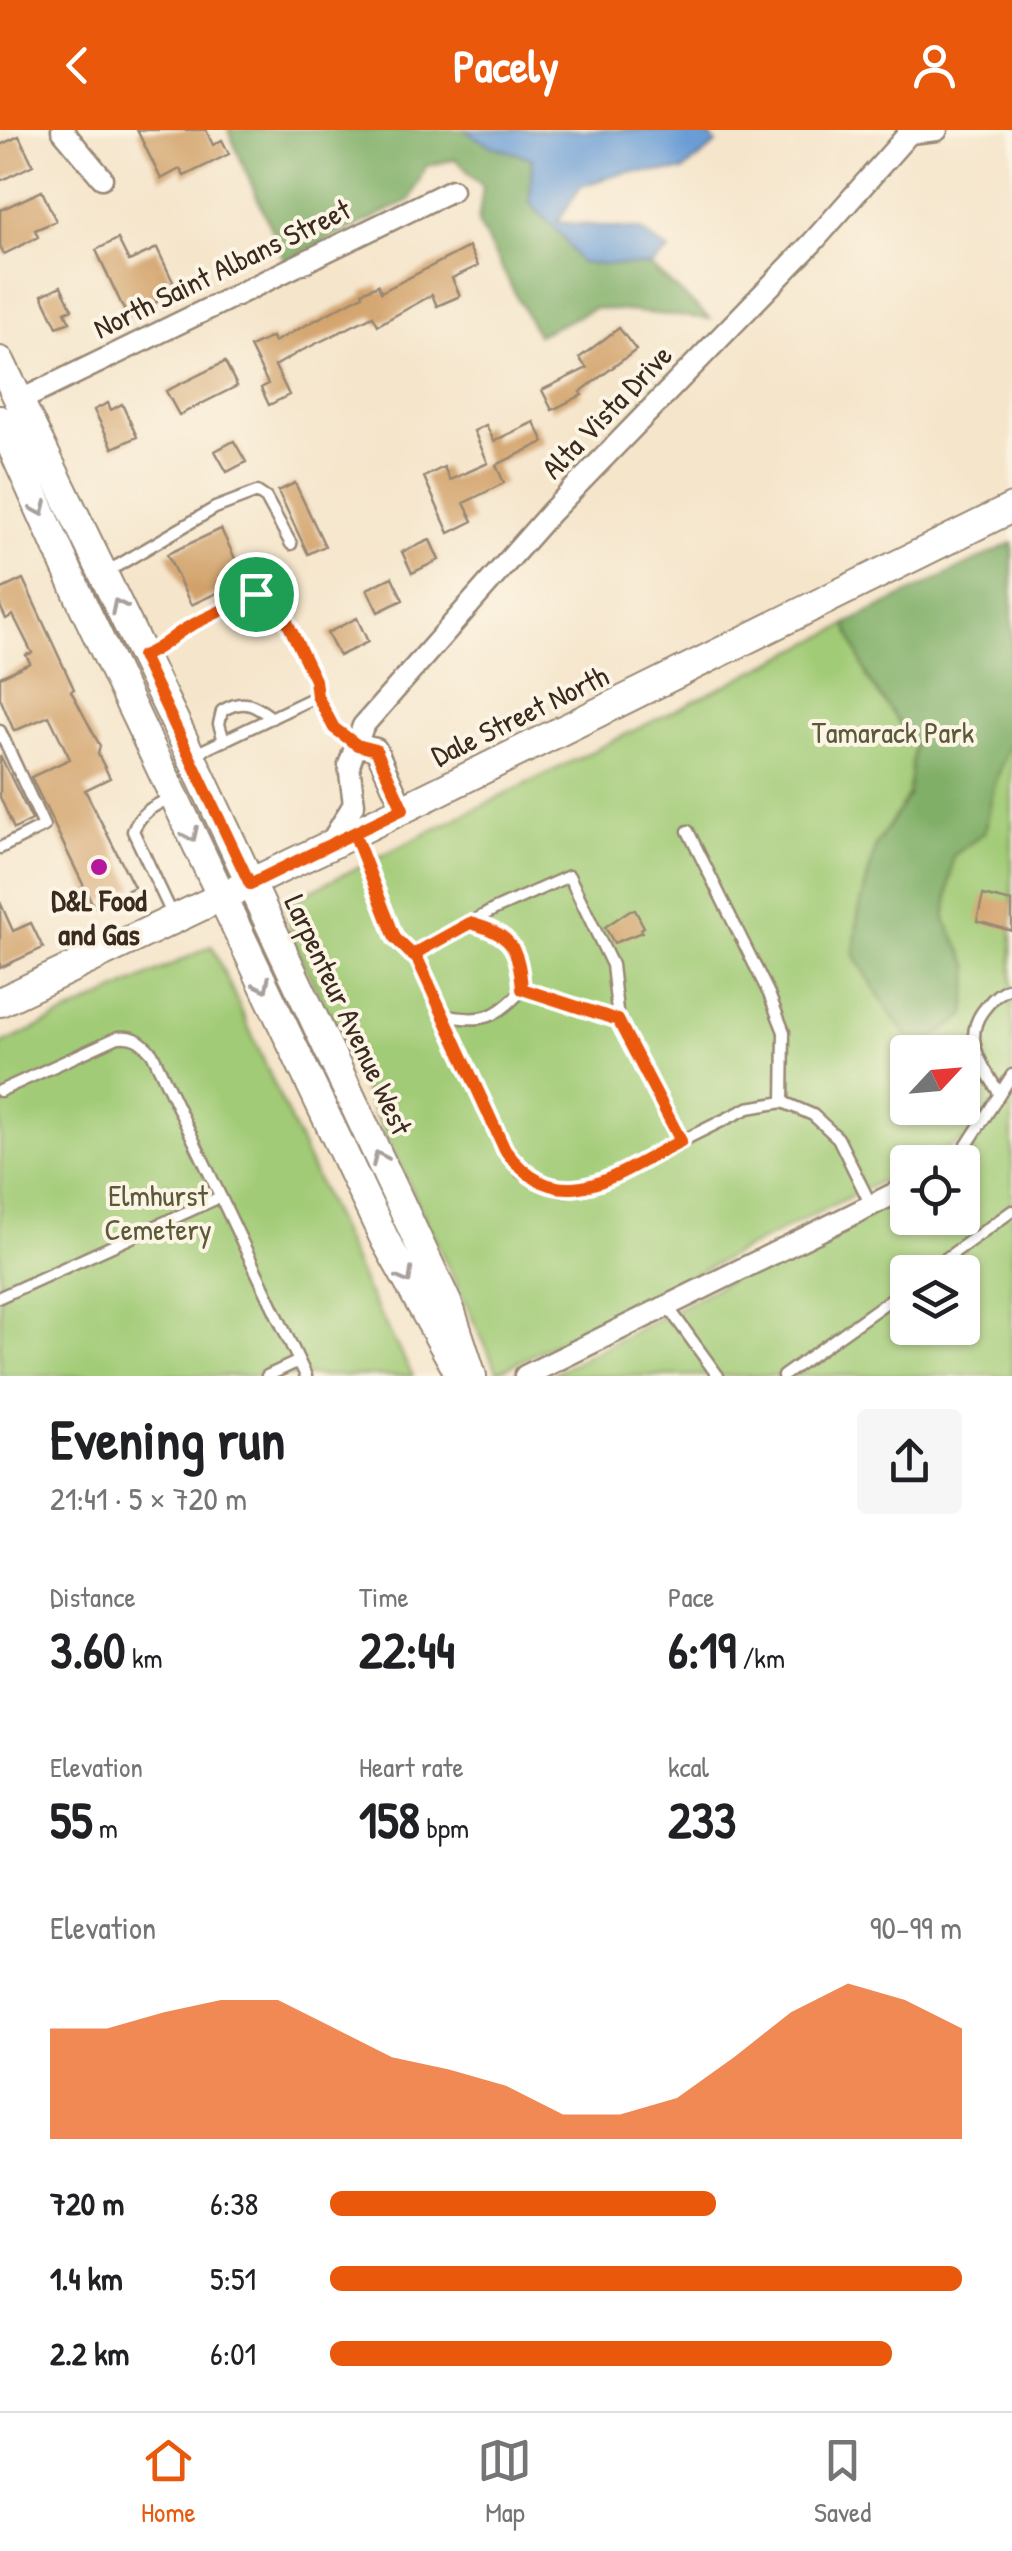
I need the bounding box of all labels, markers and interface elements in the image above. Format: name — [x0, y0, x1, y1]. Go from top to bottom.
text: Pacely — [453, 35, 559, 96]
icon: back — [50, 38, 105, 93]
icon: person — [907, 38, 962, 93]
street label: North Saint Albans Street — [86, 188, 357, 348]
street label: Alta Vista Drive — [532, 335, 681, 487]
one-way arrow — [28, 499, 48, 517]
pin — [214, 552, 299, 637]
icon: arrive — [229, 567, 284, 622]
one-way arrow — [110, 598, 130, 616]
street label: Dale Street North — [424, 655, 615, 775]
park label: Tamarack Park — [812, 712, 974, 752]
one-way arrow — [179, 825, 199, 843]
marker: D&L Food and Gas — [88, 856, 110, 878]
place label: D&L Food and Gas — [51, 880, 147, 954]
street label: Larpenteur Avenue West — [276, 888, 422, 1142]
one-way arrow — [251, 975, 271, 993]
north arrow — [890, 1035, 980, 1125]
map controls — [890, 1035, 980, 1345]
button: locate — [890, 1145, 980, 1235]
one-way arrow — [372, 1150, 392, 1168]
park label: Elmhurst Cemetery — [104, 1175, 212, 1249]
button: layers — [890, 1255, 980, 1345]
one-way arrow — [393, 1267, 413, 1285]
text: Evening run — [50, 1402, 285, 1476]
button: share — [857, 1409, 962, 1514]
text: 21:41 · 5 × 720 m — [50, 1477, 247, 1520]
text: Distance — [50, 1578, 136, 1616]
text: Time — [359, 1578, 409, 1616]
text: Pace — [668, 1578, 714, 1616]
text: 3.60 — [50, 1616, 125, 1684]
text: 22:44 — [359, 1616, 455, 1684]
text: 6:19 — [668, 1616, 736, 1684]
text: km — [125, 1639, 163, 1677]
text: /km — [736, 1639, 785, 1677]
text: Elevation — [50, 1748, 143, 1786]
text: Heart rate — [359, 1748, 464, 1786]
text: kcal — [668, 1748, 709, 1786]
text: 55 — [50, 1786, 92, 1854]
text: 158 — [359, 1786, 420, 1854]
text: 233 — [668, 1786, 736, 1854]
text: m — [92, 1809, 118, 1847]
text: bpm — [420, 1809, 469, 1847]
text: Elevation — [50, 1906, 156, 1949]
text: 90–99 m — [870, 1906, 962, 1949]
text: 720 m — [50, 2182, 124, 2225]
text: 6:38 — [210, 2182, 258, 2225]
text: 1.4 km — [50, 2257, 123, 2300]
text: 5:51 — [210, 2257, 256, 2300]
text: 2.2 km — [50, 2332, 129, 2375]
text: 6:01 — [210, 2332, 256, 2375]
tab: Home — [141, 2433, 196, 2531]
tab: Map — [477, 2433, 532, 2531]
tab: Saved — [814, 2433, 871, 2531]

